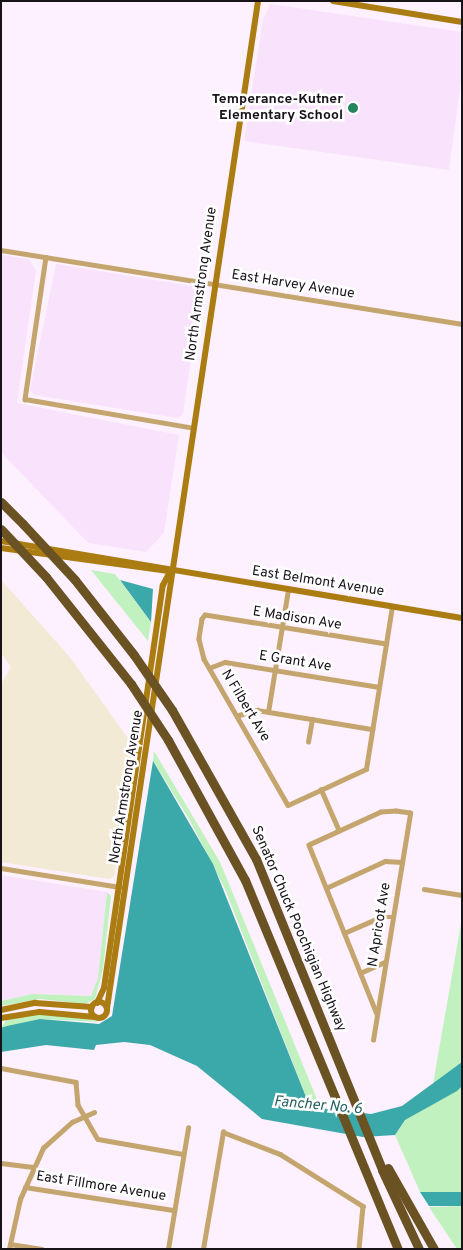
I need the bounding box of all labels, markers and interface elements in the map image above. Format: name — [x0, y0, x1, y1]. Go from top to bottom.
place label: Temperance-Kutner Elementary School — [212, 92, 343, 124]
marker: Temperance-Kutner Elementary School — [347, 102, 359, 114]
street label: North Armstrong Avenue — [183, 205, 221, 363]
street label: East Harvey Avenue — [230, 267, 356, 303]
street label: East Belmont Avenue — [250, 563, 386, 601]
street label: E Madison Ave — [251, 604, 343, 634]
street label: E Grant Ave — [257, 648, 333, 676]
street label: N Filbert Ave — [217, 667, 273, 745]
street label: North Armstrong Avenue — [106, 708, 148, 866]
street label: Senator Chuck Poochigian Highway — [247, 823, 349, 1035]
street label: N Apricot Ave — [365, 881, 395, 969]
water label: Fancher No. 6 — [273, 1093, 363, 1119]
street label: East Fillmore Avenue — [35, 1168, 167, 1206]

